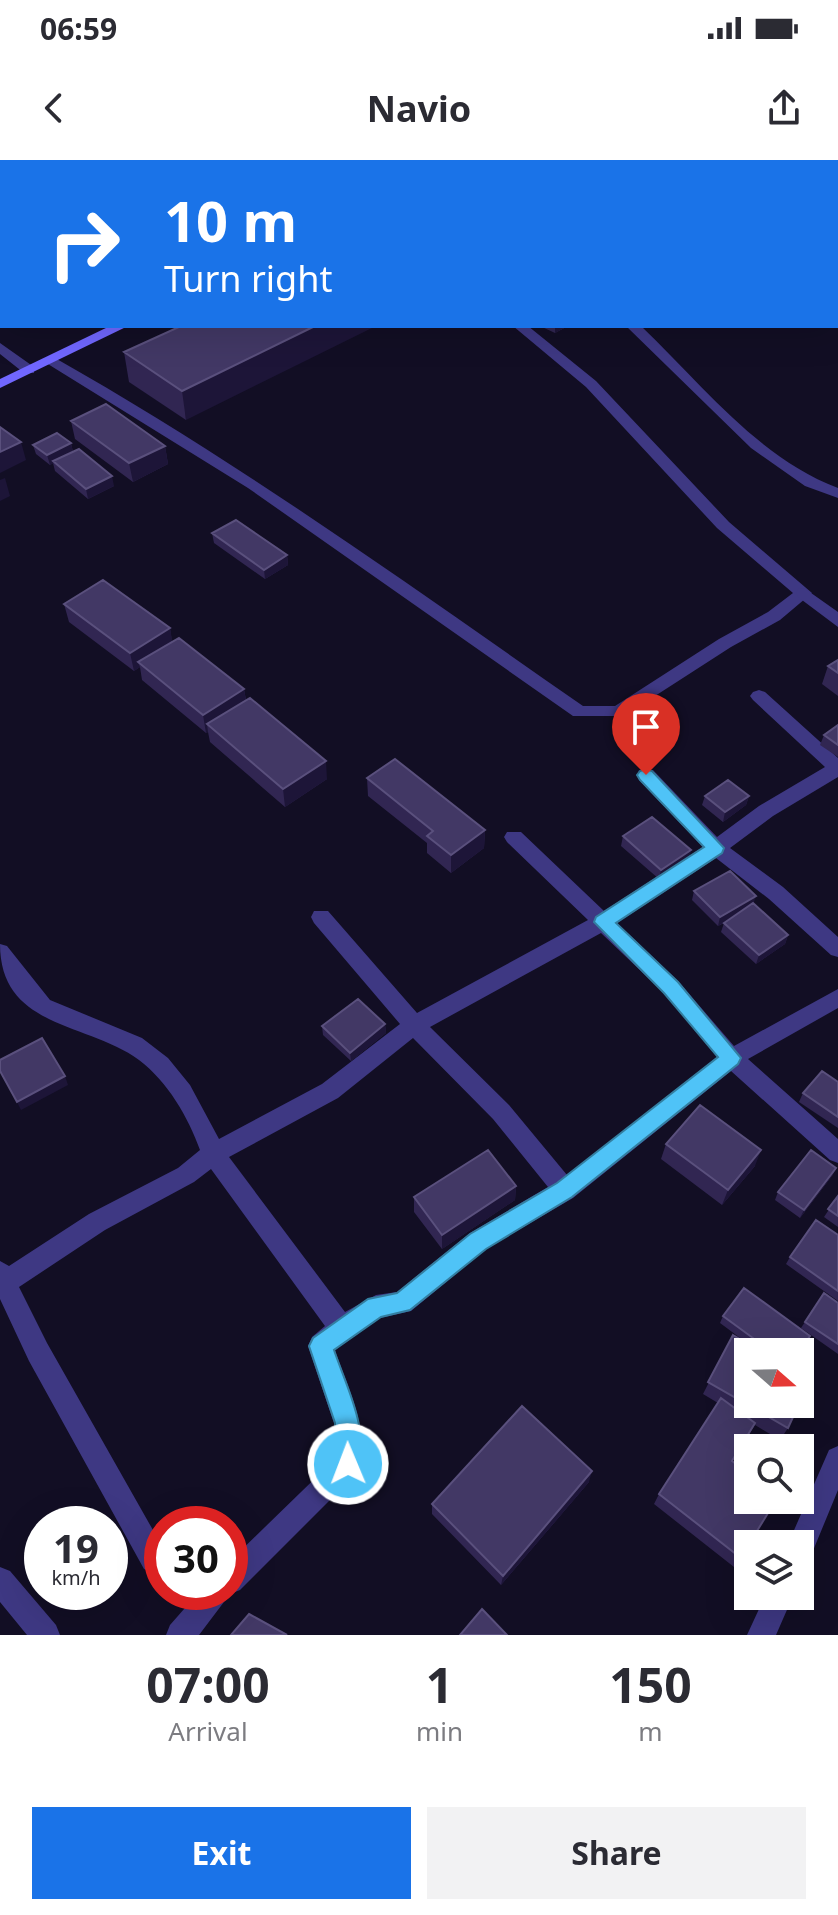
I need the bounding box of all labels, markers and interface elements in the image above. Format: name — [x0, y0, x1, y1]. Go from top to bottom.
text: 06:59 — [40, 8, 117, 49]
text: Navio — [367, 84, 471, 133]
icon: back — [32, 86, 76, 130]
icon: share — [762, 86, 806, 130]
text: 10 m — [164, 182, 297, 258]
icon: right — [32, 192, 136, 296]
text: Turn right — [164, 254, 332, 303]
pin — [612, 693, 680, 775]
icon: arrive — [624, 705, 668, 749]
north arrow — [734, 1338, 814, 1418]
map controls — [734, 1338, 814, 1610]
position arrow — [306, 1422, 390, 1506]
button: search — [734, 1434, 814, 1514]
speed limit sign: 30 — [144, 1506, 248, 1610]
text: 19 — [53, 1520, 99, 1575]
button: layers — [734, 1530, 814, 1610]
text: km/h — [51, 1564, 101, 1591]
text: 07:00 — [146, 1652, 270, 1717]
text: 1 — [426, 1652, 453, 1717]
text: 150 — [609, 1652, 692, 1717]
text: Arrival — [168, 1713, 248, 1749]
text: min — [416, 1713, 463, 1749]
text: m — [638, 1713, 663, 1749]
button: Exit — [32, 1807, 411, 1899]
button: Share — [427, 1807, 806, 1899]

